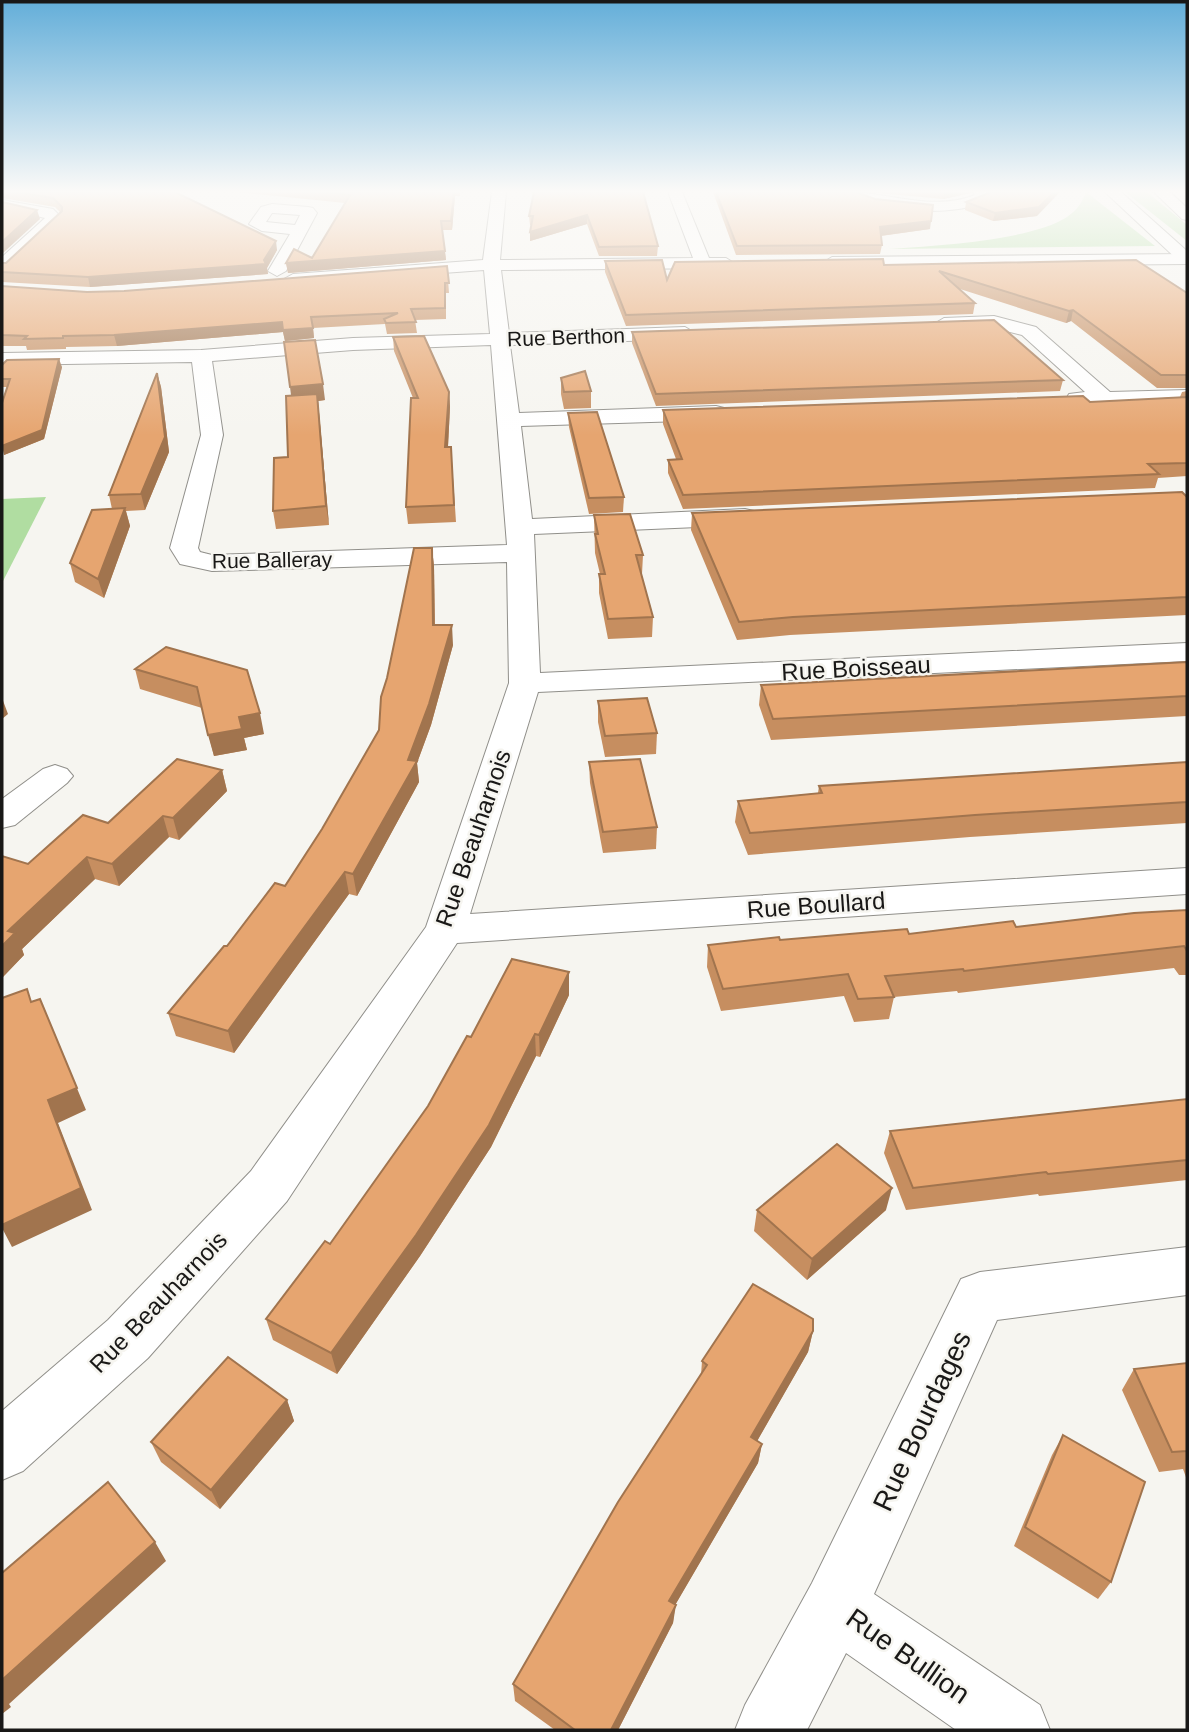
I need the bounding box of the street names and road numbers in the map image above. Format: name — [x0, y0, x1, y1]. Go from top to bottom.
street label: Rue Berthon — [507, 323, 625, 351]
street label: Rue Balleray — [212, 547, 333, 573]
street label: Rue Boisseau — [781, 651, 931, 685]
street label: Rue Beauharnois — [430, 746, 516, 930]
street label: Rue Boullard — [746, 887, 886, 923]
street label: Rue Beauharnois — [84, 1226, 232, 1378]
street label: Rue Bourdages — [867, 1326, 977, 1516]
street label: Rue Bullion — [840, 1602, 976, 1710]

